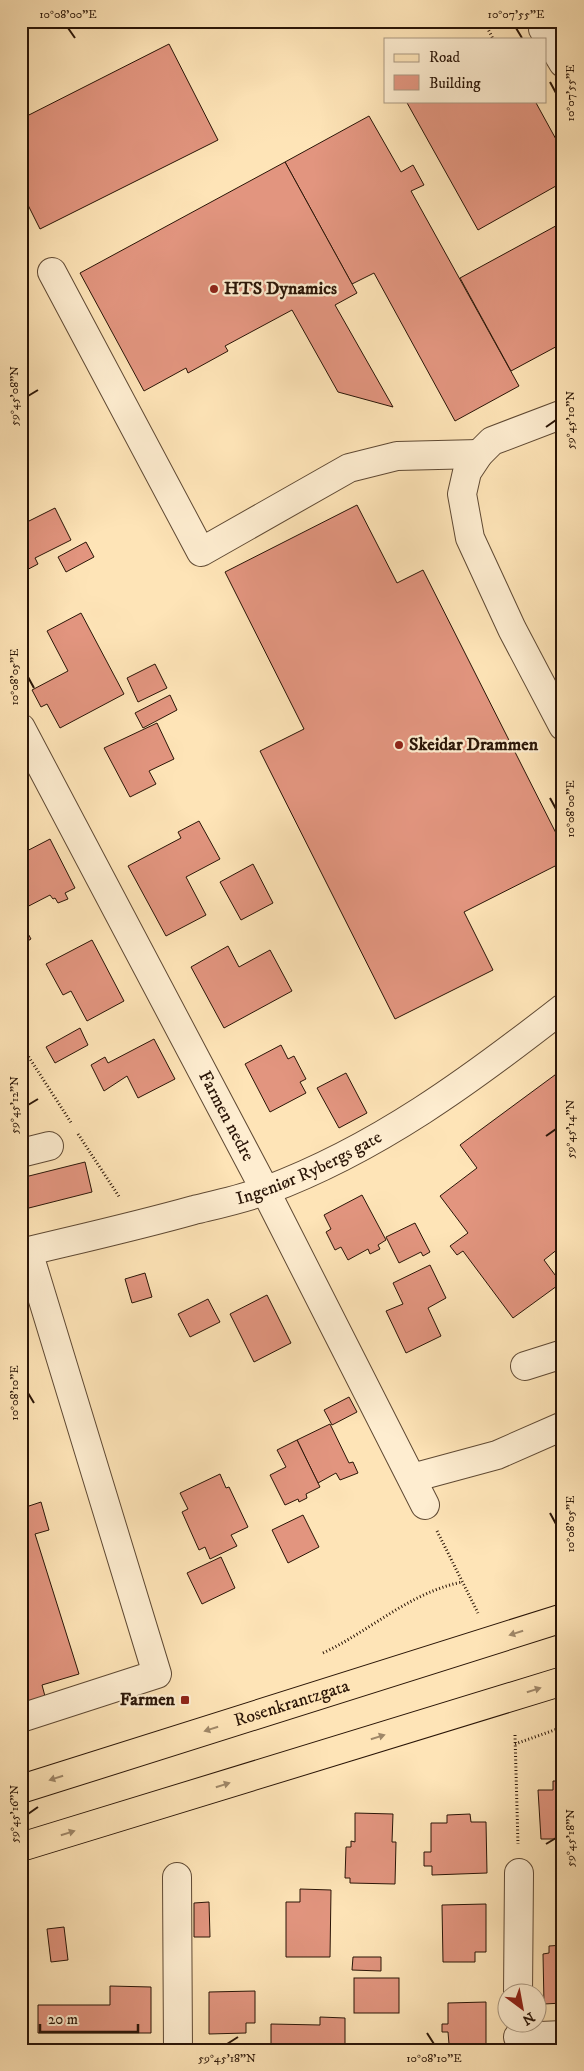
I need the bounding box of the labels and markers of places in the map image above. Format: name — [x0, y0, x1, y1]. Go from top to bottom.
place label: HTS Dynamics — [224, 278, 337, 300]
marker: HTS Dynamics — [208, 283, 220, 295]
place label: Skeidar Drammen — [409, 734, 539, 756]
marker: Skeidar Drammen — [393, 739, 405, 751]
place label: Farmen — [120, 1689, 176, 1711]
marker: Farmen — [179, 1694, 191, 1706]

